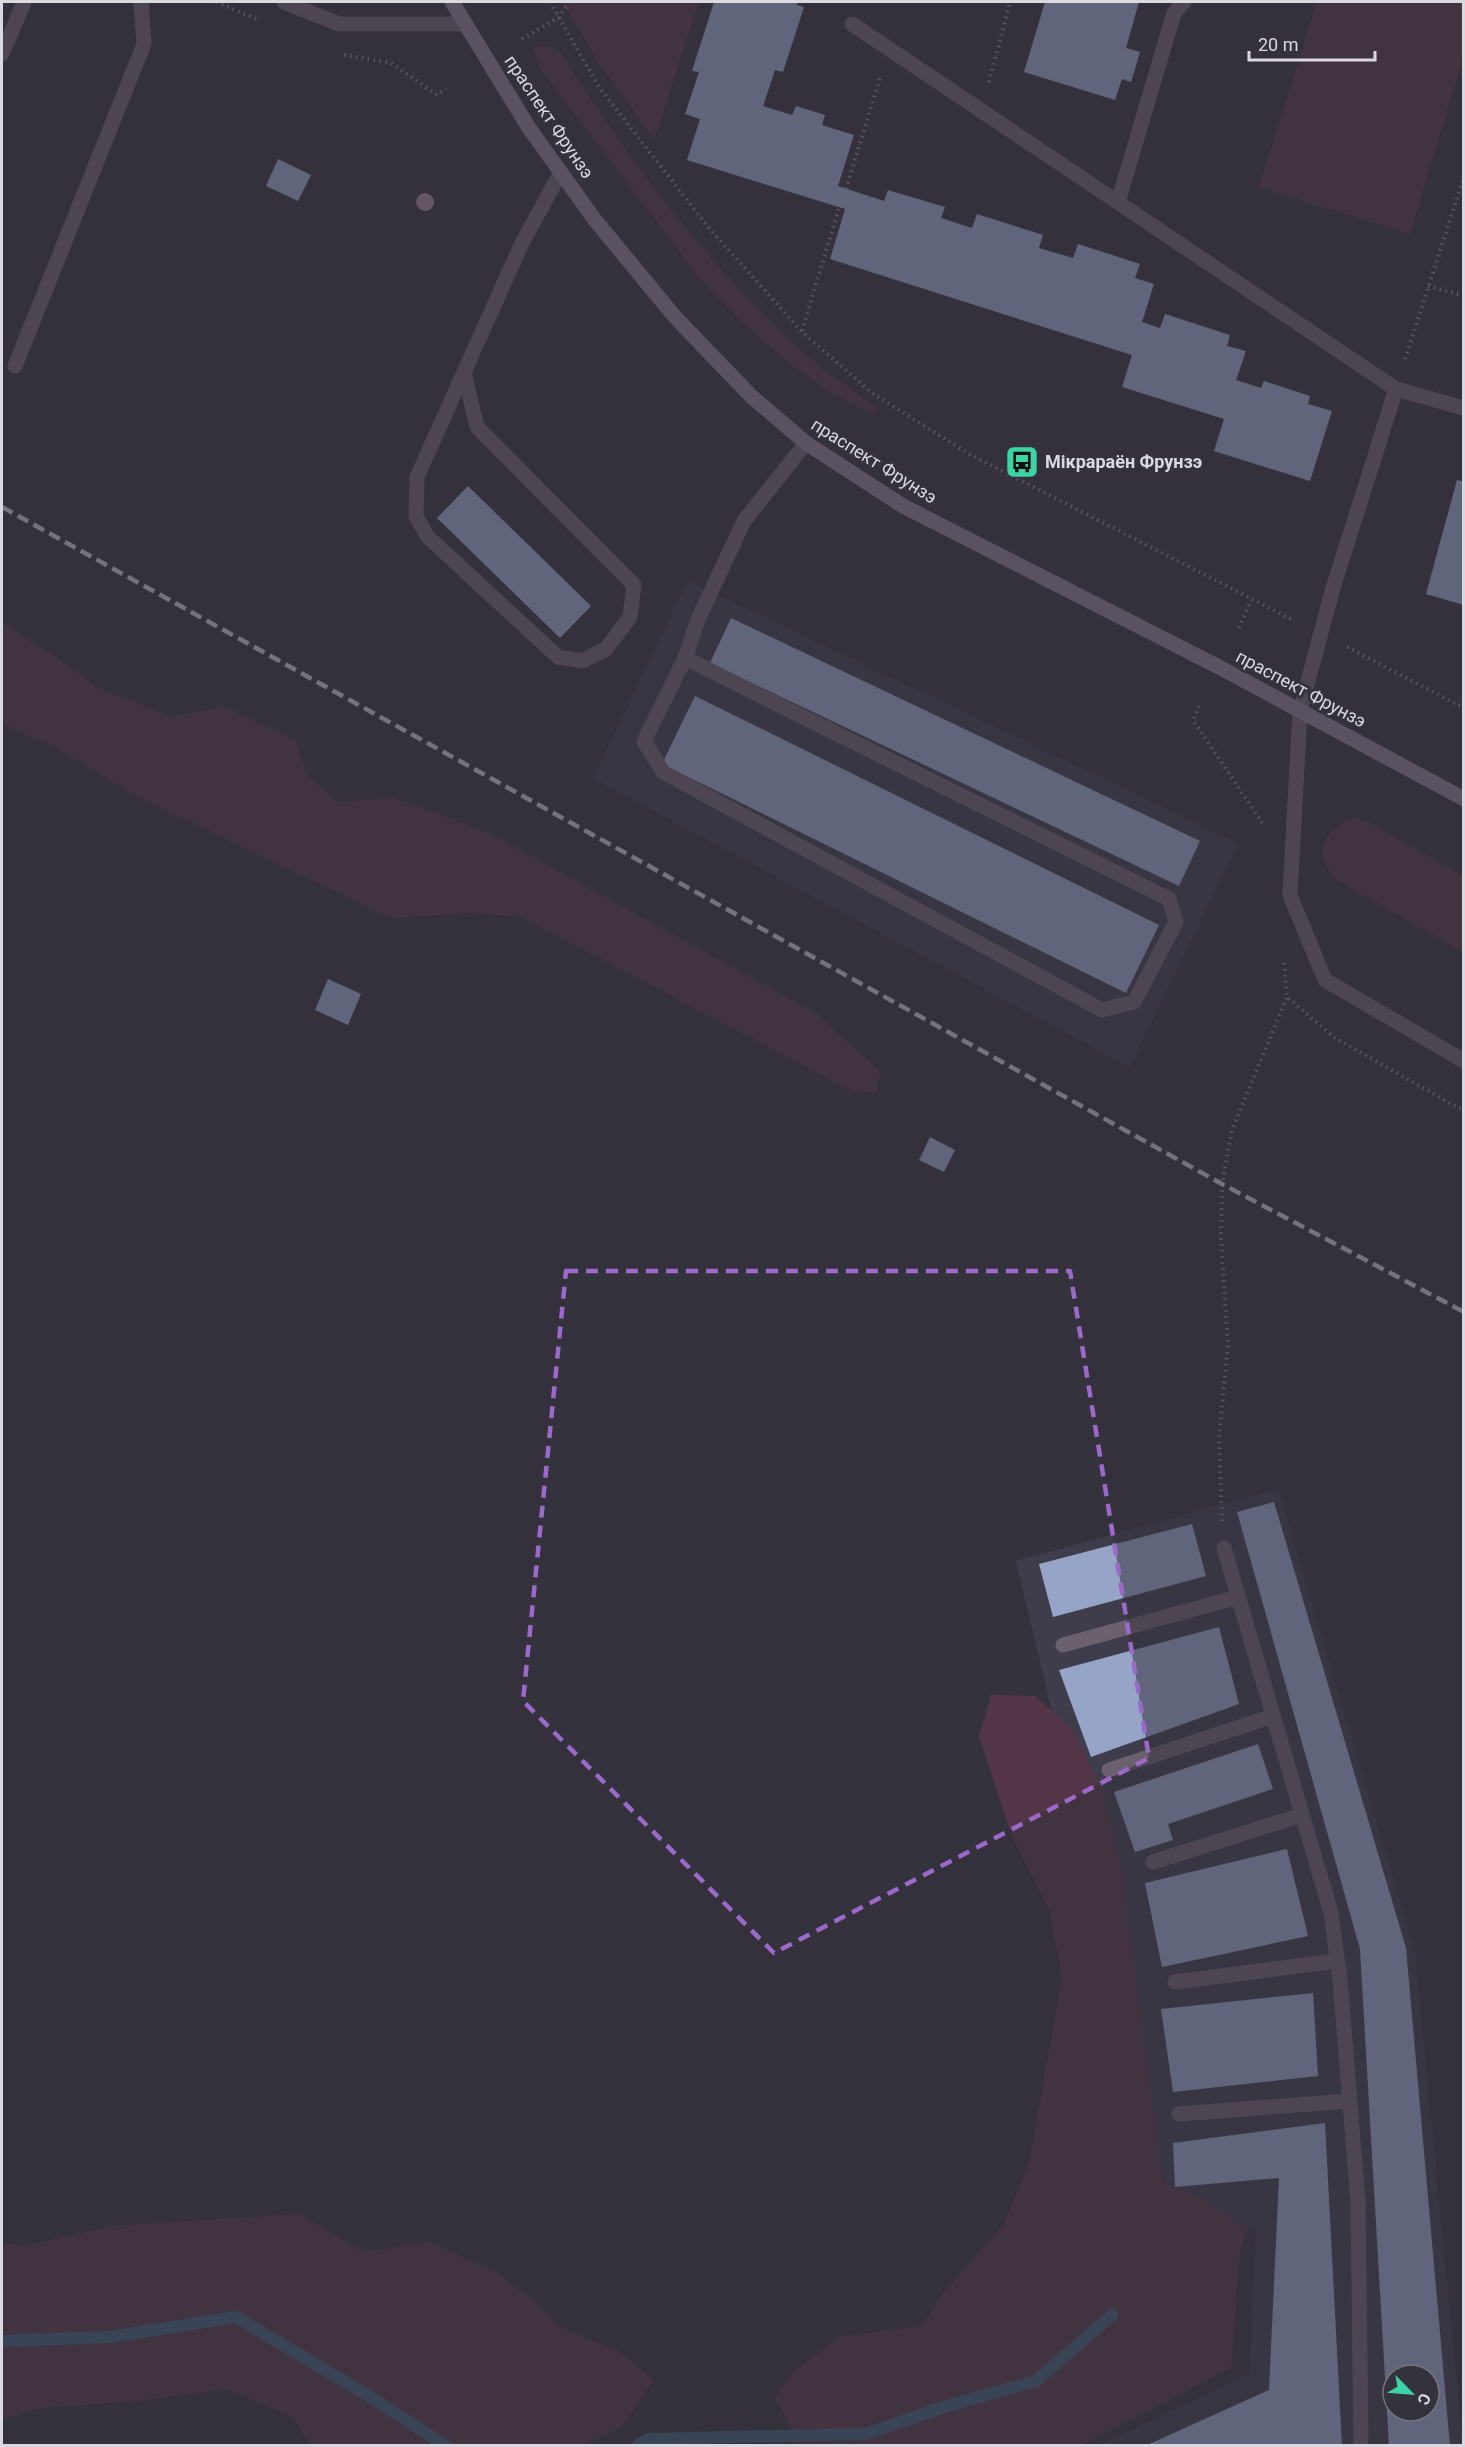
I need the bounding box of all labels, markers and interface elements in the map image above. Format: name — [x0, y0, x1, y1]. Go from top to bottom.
scale bar — [1249, 24, 1375, 62]
text: 20 m — [1258, 34, 1298, 55]
street label: праспект Фрунзэ — [500, 51, 598, 182]
street label: праспект Фрунзэ — [808, 413, 941, 508]
bus stop icon: Мікрараён Фрунзэ — [1004, 444, 1040, 480]
place label: Мікрараён Фрунзэ — [1045, 451, 1202, 472]
street label: праспект Фрунзэ — [1233, 645, 1370, 732]
north arrow — [1381, 2363, 1441, 2423]
text: С — [1413, 2390, 1435, 2408]

